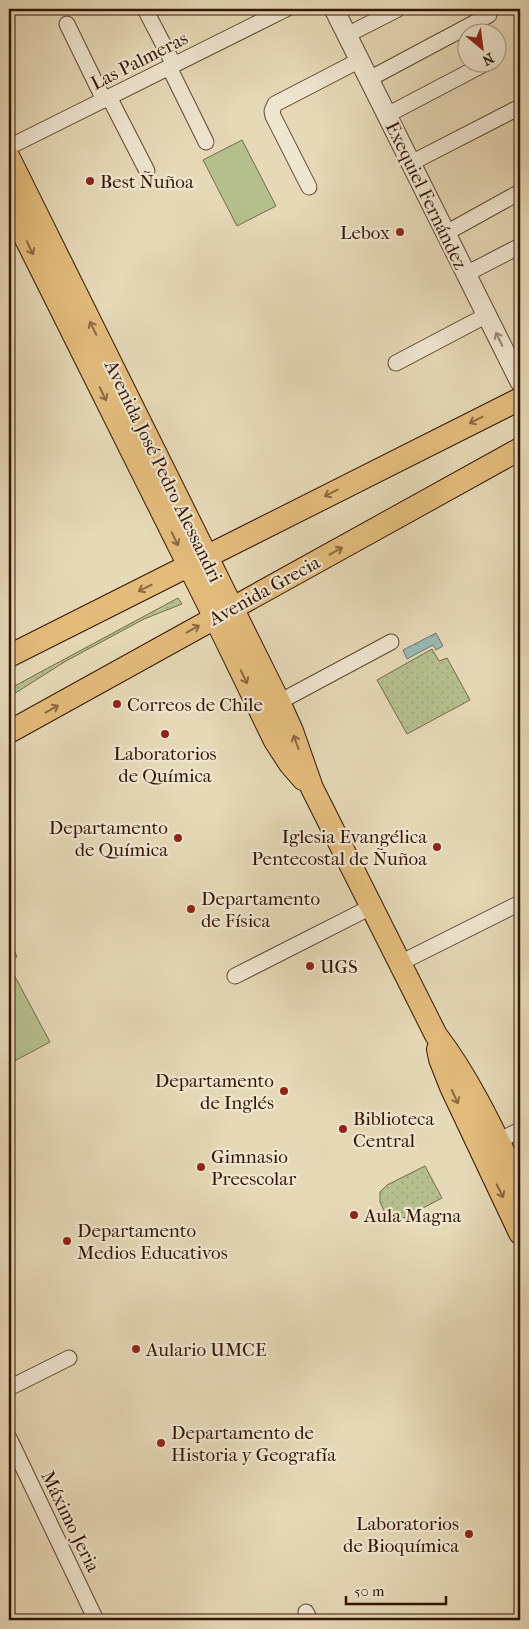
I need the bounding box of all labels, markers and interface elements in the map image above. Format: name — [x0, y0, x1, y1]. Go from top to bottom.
north arrow — [456, 22, 506, 72]
street label: Las Palmeras — [87, 27, 192, 95]
text: N — [479, 49, 497, 69]
street label: Exequiel Fernández — [381, 118, 471, 273]
place label: Best Ñuñoa — [100, 171, 194, 193]
marker: Best Ñuñoa — [84, 175, 96, 187]
place label: Lebox — [340, 222, 390, 244]
marker: Lebox — [394, 226, 406, 238]
one-way arrow — [26, 241, 36, 256]
one-way arrow — [88, 321, 97, 336]
one-way arrow — [493, 331, 503, 346]
street label: Avenida José Pedro Alessandri — [99, 356, 227, 586]
one-way arrow — [99, 386, 108, 401]
one-way arrow — [469, 416, 484, 425]
one-way arrow — [324, 489, 339, 498]
one-way arrow — [170, 532, 180, 547]
one-way arrow — [328, 545, 343, 555]
street label: Avenida Grecia — [204, 551, 324, 631]
one-way arrow — [138, 584, 153, 593]
one-way arrow — [186, 624, 200, 634]
one-way arrow — [240, 669, 249, 684]
place label: Correos de Chile — [127, 694, 263, 716]
marker: Correos de Chile — [111, 698, 123, 710]
one-way arrow — [44, 704, 59, 714]
marker: Laboratorios de Química — [159, 728, 171, 740]
one-way arrow — [291, 735, 300, 750]
place label: Laboratorios de Química — [113, 743, 217, 787]
place label: Departamento de Química — [49, 817, 168, 861]
place label: Iglesia Evangélica Pentecostal de Ñuñoa — [252, 826, 427, 870]
marker: Departamento de Química — [172, 832, 184, 844]
marker: Iglesia Evangélica Pentecostal de Ñuñoa — [431, 841, 443, 853]
place label: Departamento de Física — [201, 888, 321, 932]
marker: Departamento de Física — [185, 903, 197, 915]
place label: UGS — [320, 956, 358, 978]
marker: UGS — [304, 960, 316, 972]
place label: Departamento de Inglés — [155, 1070, 274, 1114]
marker: Departamento de Inglés — [278, 1085, 290, 1097]
one-way arrow — [451, 1089, 461, 1104]
place label: Biblioteca Central — [353, 1108, 434, 1152]
marker: Biblioteca Central — [337, 1123, 349, 1135]
place label: Gimnasio Preescolar — [211, 1146, 297, 1190]
marker: Gimnasio Preescolar — [195, 1161, 207, 1173]
one-way arrow — [495, 1184, 505, 1199]
place label: Aula Magna — [363, 1205, 461, 1227]
marker: Aula Magna — [348, 1209, 360, 1221]
place label: Departamento Medios Educativos — [77, 1220, 228, 1264]
marker: Departamento Medios Educativos — [61, 1235, 73, 1247]
place label: Aulario UMCE — [145, 1339, 267, 1361]
marker: Aulario UMCE — [130, 1343, 142, 1355]
place label: Departamento de Historia y Geografía — [171, 1422, 336, 1466]
marker: Departamento de Historia y Geografía — [155, 1437, 167, 1449]
street label: Máximo Jeria — [36, 1467, 104, 1576]
place label: Laboratorios de Bioquímica — [343, 1513, 459, 1557]
marker: Laboratorios de Bioquímica — [463, 1528, 475, 1540]
scale bar — [346, 1574, 446, 1606]
text: 50 m — [354, 1582, 385, 1600]

